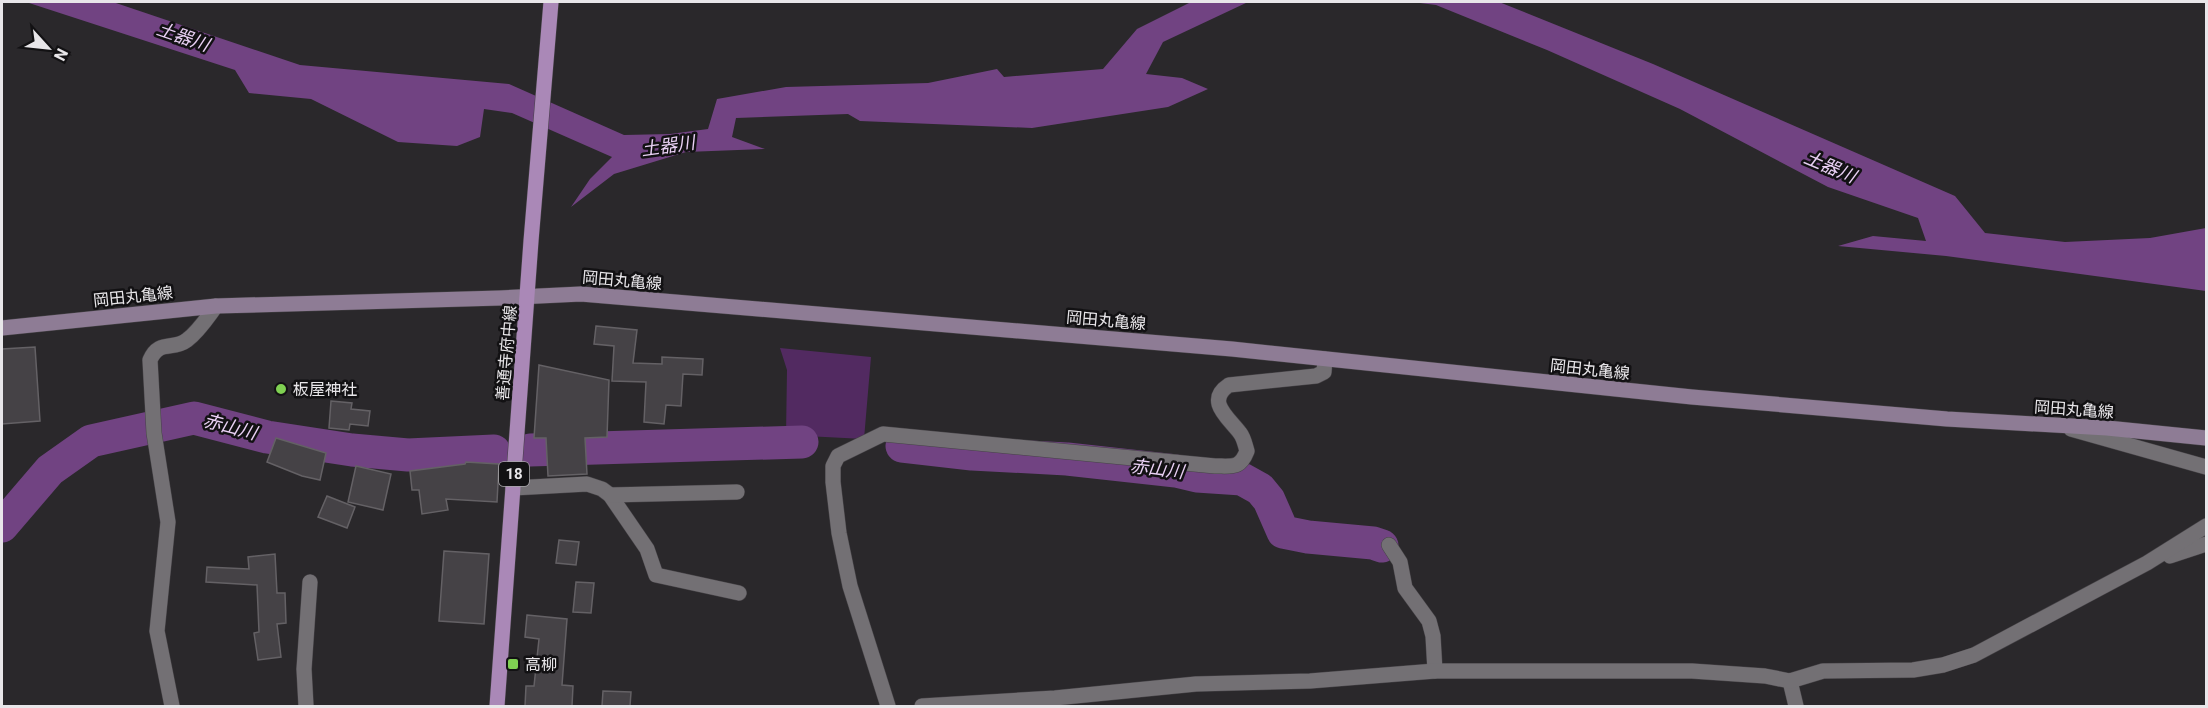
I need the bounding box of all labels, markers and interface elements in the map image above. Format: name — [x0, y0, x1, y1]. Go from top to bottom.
north arrow — [18, 18, 78, 78]
water label: 土器川 — [154, 18, 214, 56]
text: N — [50, 45, 72, 64]
water label: 土器川 — [640, 131, 698, 160]
water label: 土器川 — [1801, 146, 1861, 188]
street label: 岡田丸亀線 — [581, 268, 663, 293]
street label: 岡田丸亀線 — [92, 283, 174, 310]
street label: 善通寺府中線 — [493, 304, 520, 402]
street label: 岡田丸亀線 — [1065, 308, 1147, 333]
street label: 岡田丸亀線 — [1549, 356, 1631, 383]
place label: 板屋神社 — [293, 380, 357, 399]
marker: 板屋神社 — [274, 382, 288, 396]
street label: 岡田丸亀線 — [2033, 397, 2115, 422]
water label: 赤山川 — [201, 409, 261, 444]
water label: 赤山川 — [1129, 455, 1187, 482]
road number: 18 — [499, 462, 529, 486]
place label: 高柳 — [525, 655, 557, 674]
marker: 高柳 — [506, 657, 520, 671]

